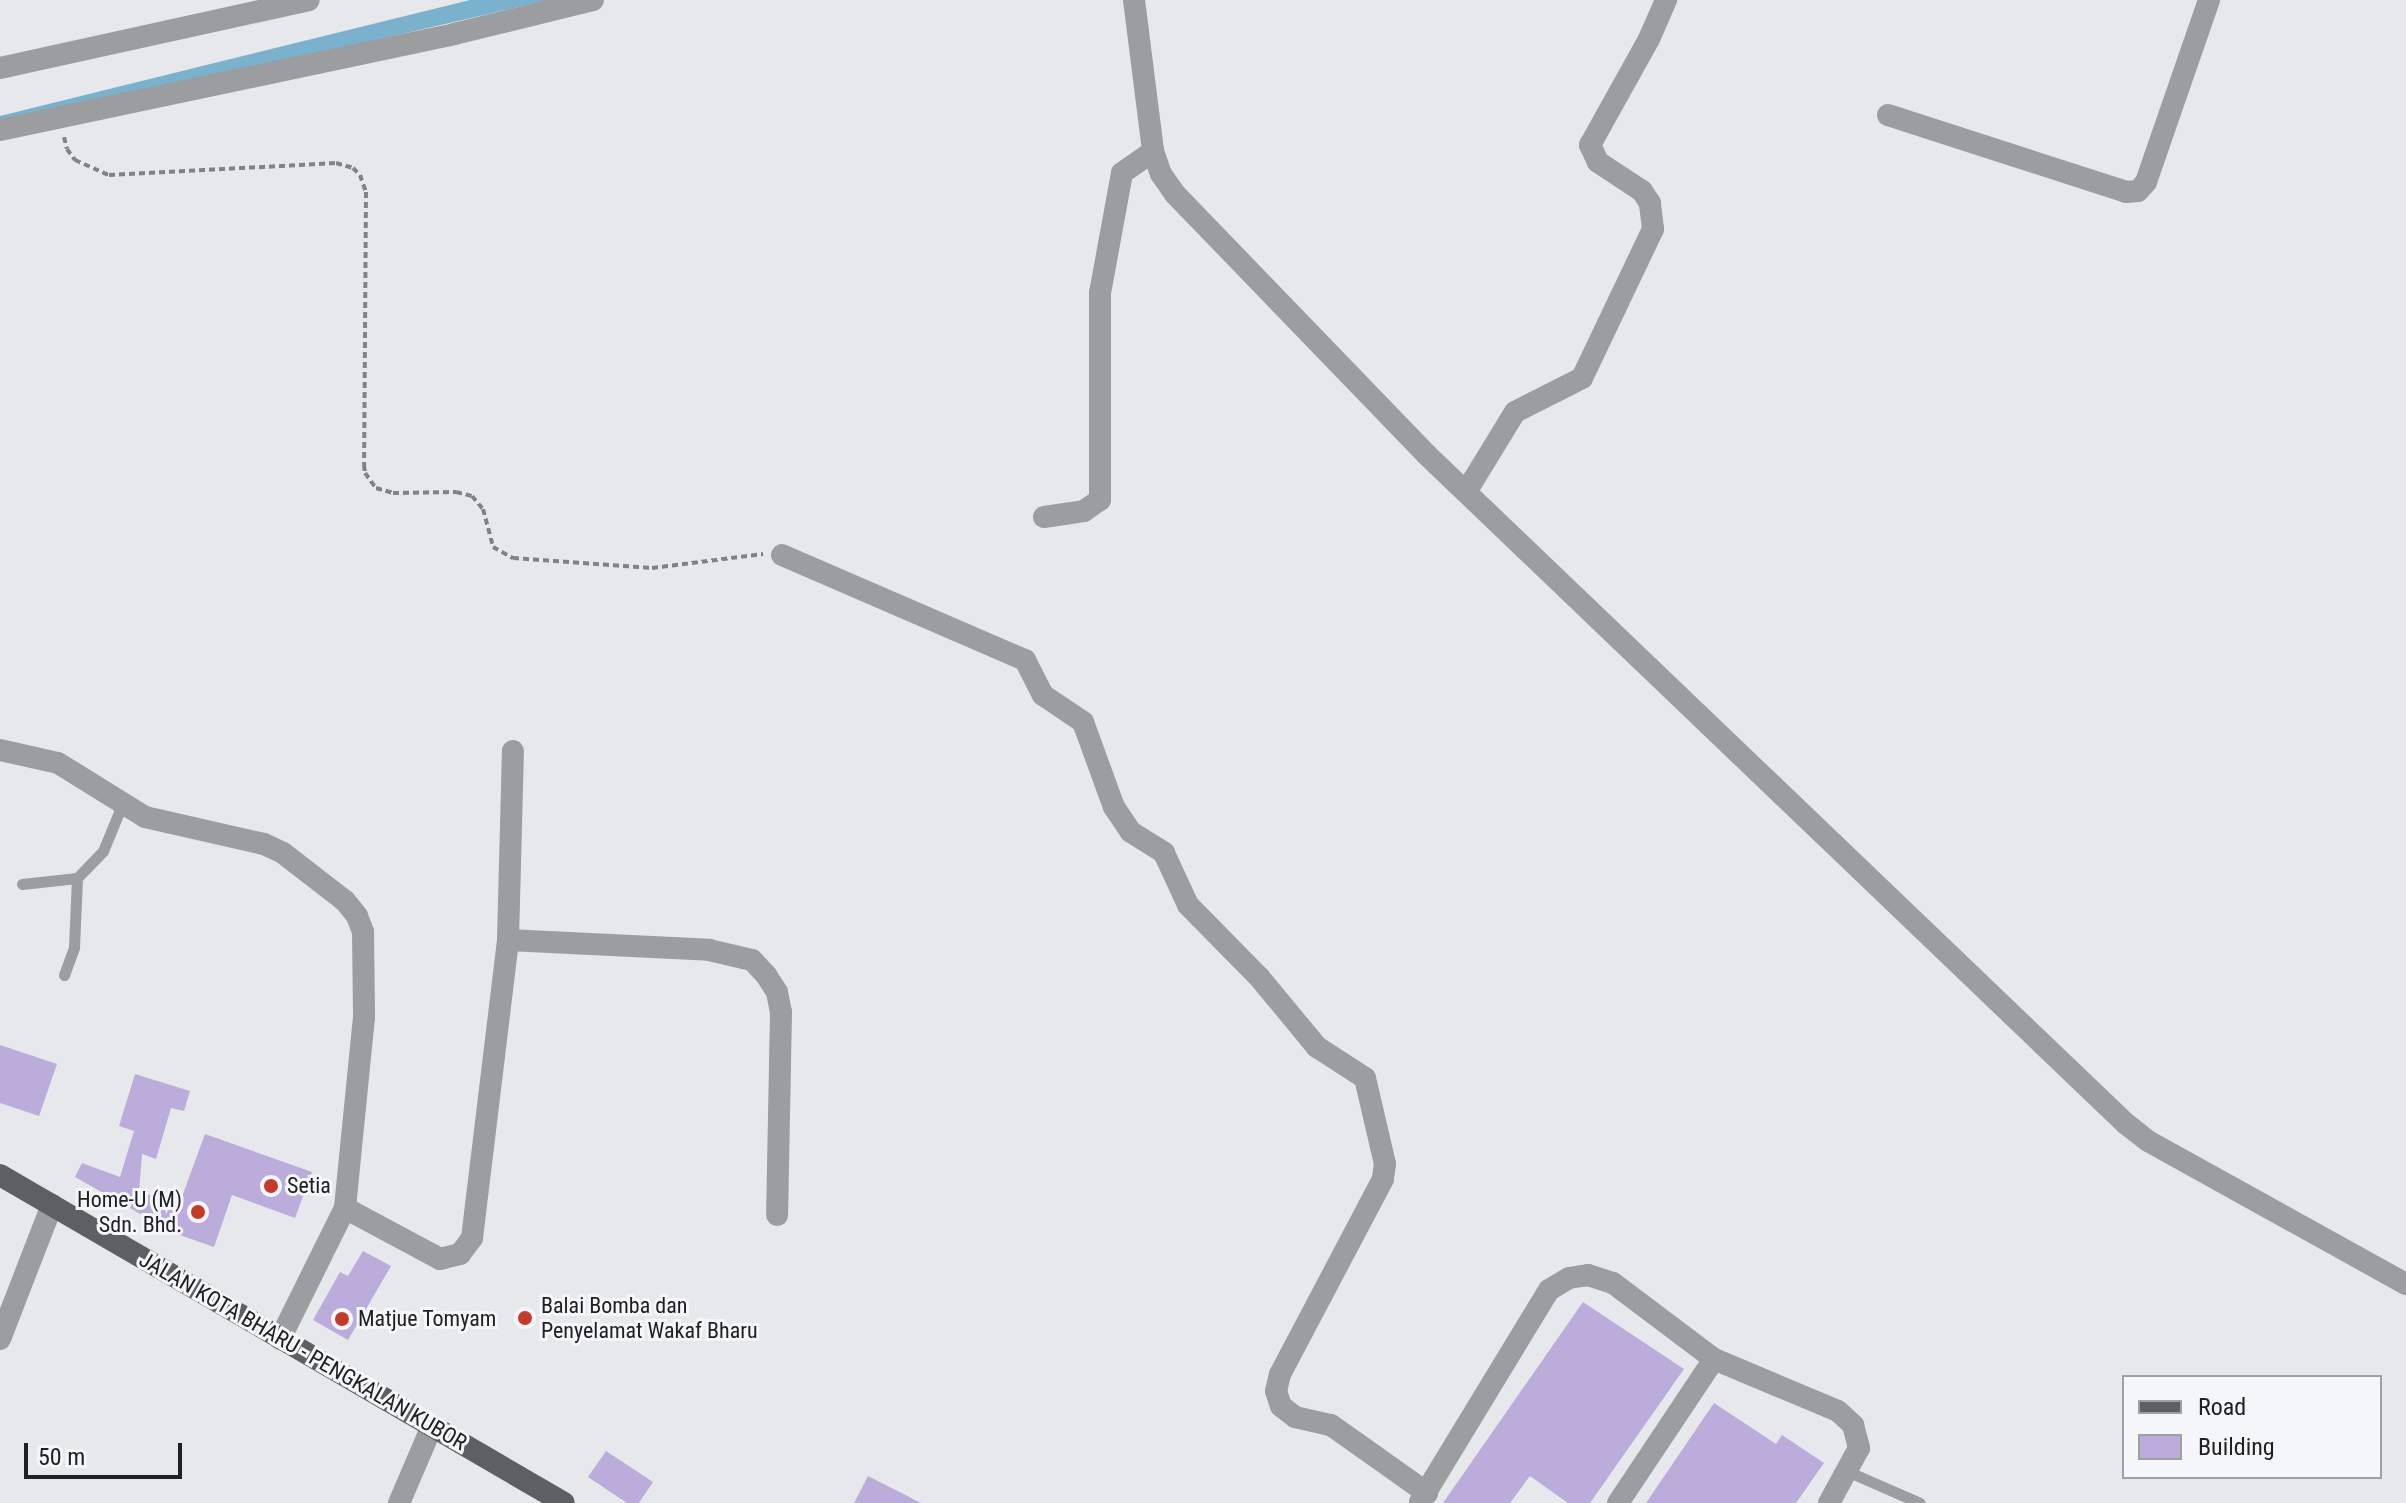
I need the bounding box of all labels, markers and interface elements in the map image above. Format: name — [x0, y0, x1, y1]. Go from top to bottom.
place label: Setia — [287, 1173, 331, 1199]
marker: Setia — [262, 1177, 280, 1195]
place label: Home-U (M) Sdn. Bhd. — [77, 1186, 182, 1238]
marker: Home-U (M) Sdn. Bhd. — [189, 1203, 207, 1221]
street label: JALAN KOTA BHARU - PENGKALAN KUBOR — [134, 1246, 472, 1456]
place label: Balai Bomba dan Penyelamat Wakaf Bharu — [541, 1292, 758, 1344]
place label: Matjue Tomyam — [358, 1306, 497, 1332]
marker: Balai Bomba dan Penyelamat Wakaf Bharu — [516, 1309, 534, 1327]
marker: Matjue Tomyam — [333, 1310, 351, 1328]
legend — [2122, 1375, 2382, 1479]
text: Road — [2198, 1393, 2246, 1421]
scale bar — [28, 1427, 186, 1477]
text: Building — [2198, 1433, 2275, 1461]
text: 50 m — [38, 1443, 85, 1471]

